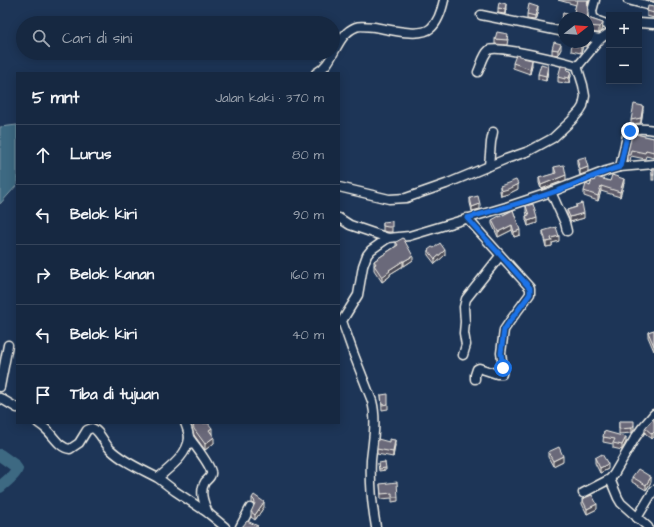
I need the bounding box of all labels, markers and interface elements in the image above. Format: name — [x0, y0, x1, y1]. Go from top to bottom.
north arrow — [558, 12, 594, 48]
map controls — [606, 12, 642, 84]
button: + — [606, 12, 642, 48]
search box — [16, 16, 340, 60]
icon: search — [30, 27, 52, 49]
text: Cari di sini — [62, 28, 132, 49]
button: − — [606, 48, 642, 84]
text: 5 mnt — [32, 86, 79, 110]
text: Jalan kaki · 370 m — [215, 89, 324, 107]
route end — [621, 122, 639, 140]
icon: ahead — [32, 144, 54, 166]
text: Lurus — [70, 144, 111, 165]
text: 80 m — [292, 146, 324, 164]
icon: left — [32, 204, 54, 226]
text: Belok kiri — [70, 204, 137, 225]
text: 90 m — [293, 206, 324, 224]
icon: right — [32, 264, 54, 286]
text: Belok kanan — [70, 264, 154, 285]
text: 160 m — [291, 266, 324, 284]
icon: left — [32, 324, 54, 346]
text: Belok kiri — [70, 324, 137, 345]
text: 40 m — [292, 326, 324, 344]
route start — [494, 359, 512, 377]
icon: arrive — [32, 384, 54, 406]
text: Tiba di tujuan — [70, 384, 159, 405]

